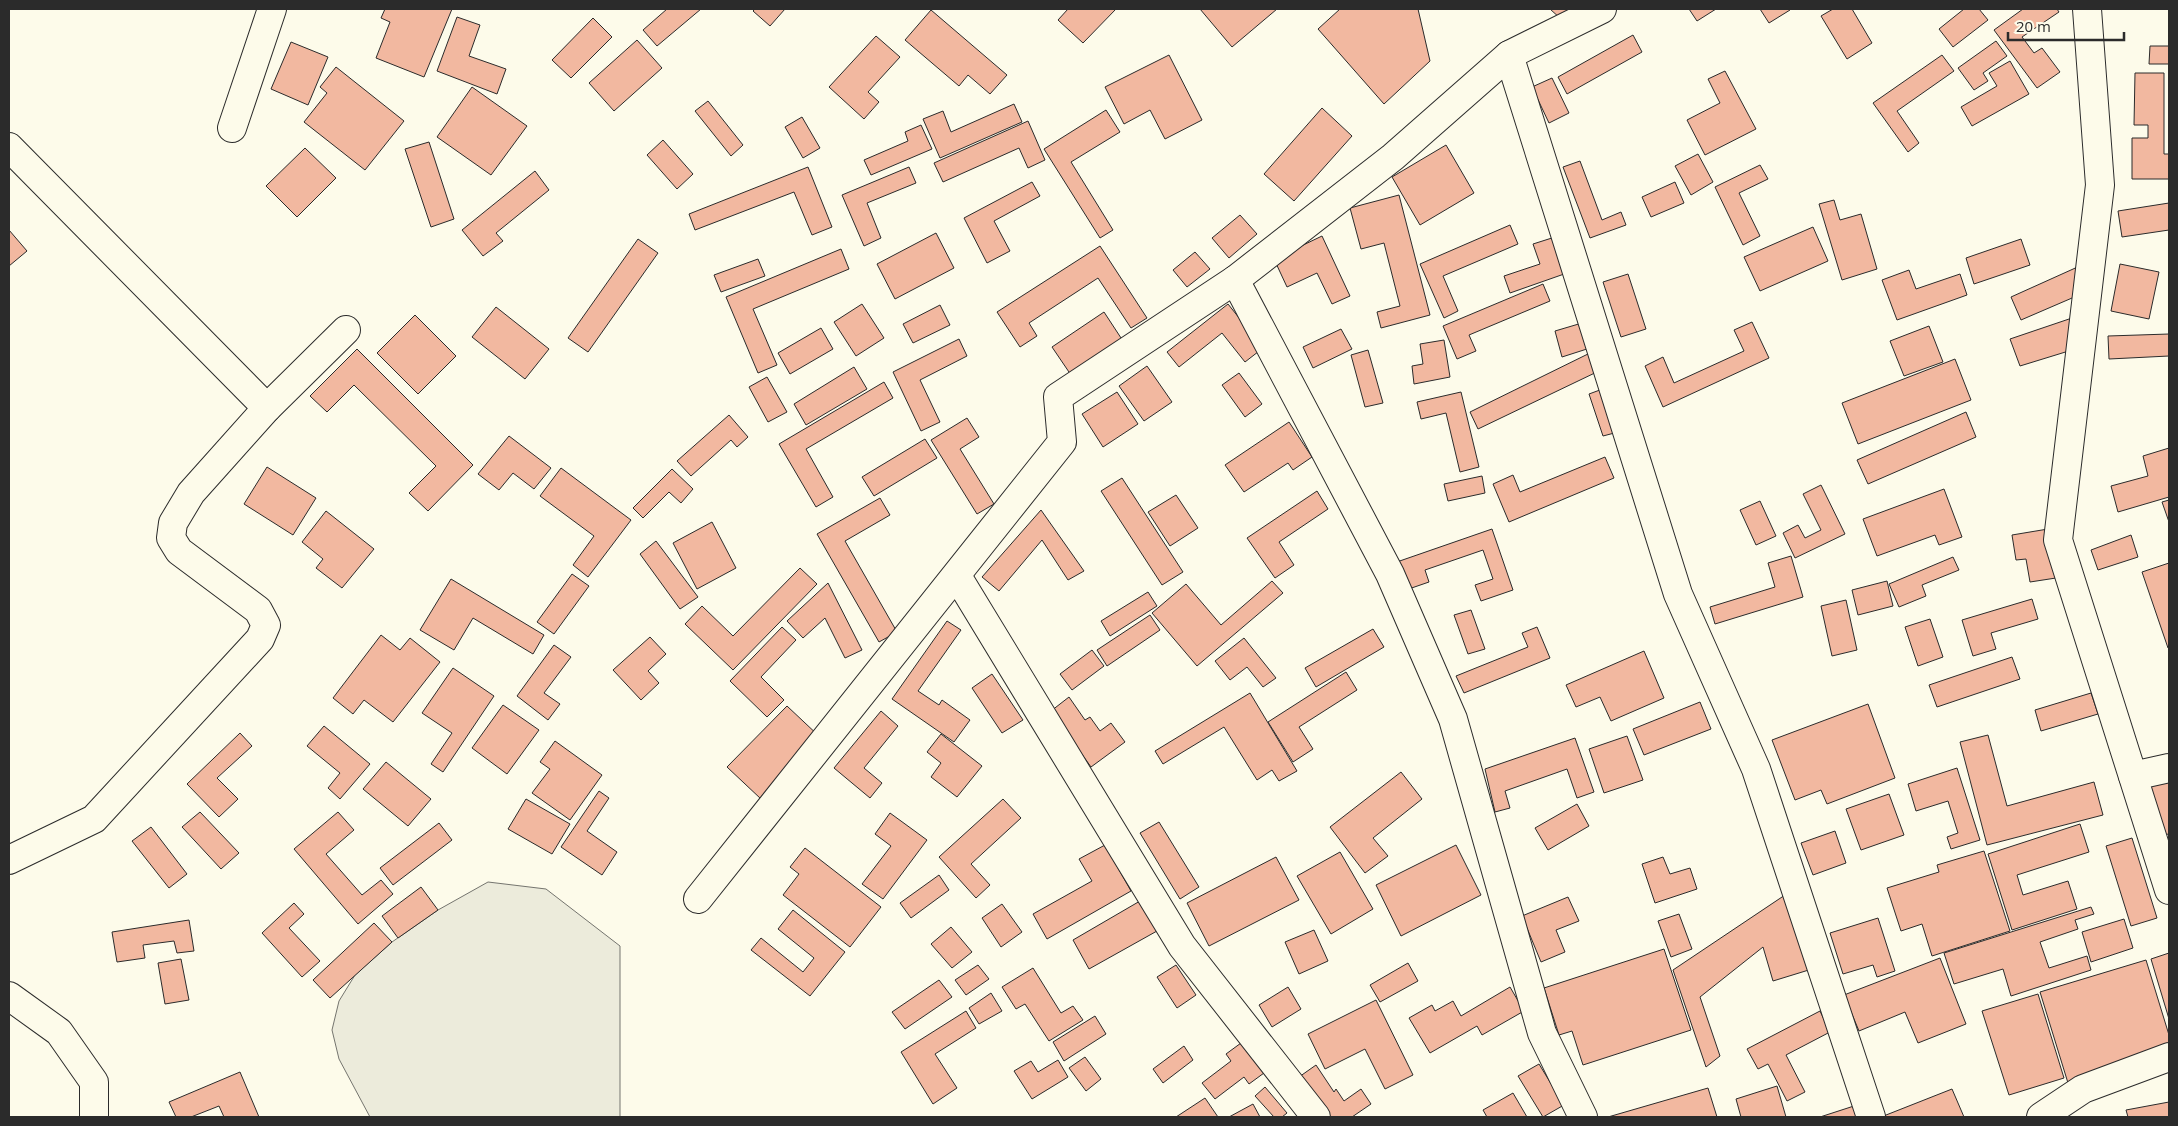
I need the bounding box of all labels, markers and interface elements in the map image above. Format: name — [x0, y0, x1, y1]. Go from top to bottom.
scale bar — [2008, 10, 2124, 42]
text: 20 m — [2016, 16, 2051, 36]

